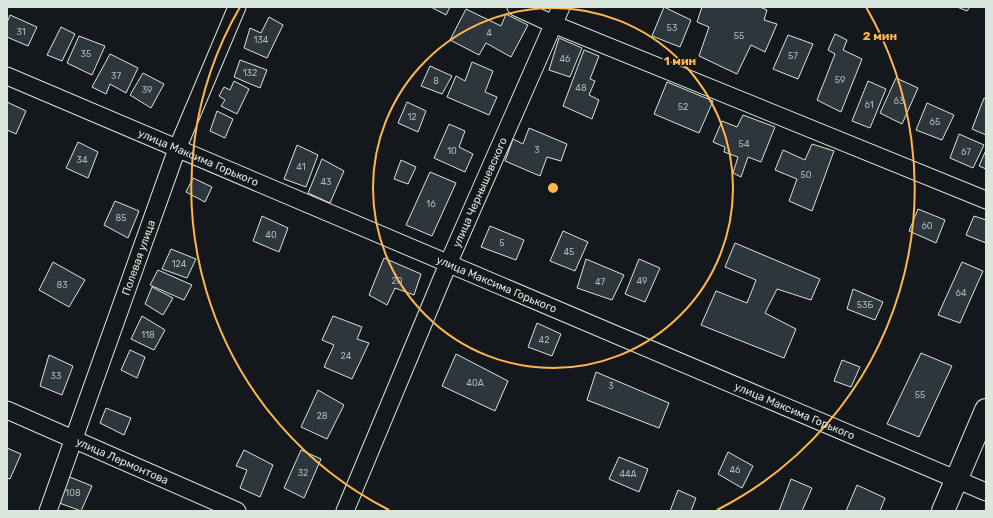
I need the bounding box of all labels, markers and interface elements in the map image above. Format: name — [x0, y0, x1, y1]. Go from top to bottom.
house number: 53 — [667, 23, 677, 33]
house number: 31 — [16, 27, 26, 37]
house number: 4 — [486, 28, 492, 38]
text: 2 мин — [863, 29, 897, 43]
house number: 55 — [734, 31, 744, 41]
house number: 134 — [254, 35, 269, 45]
house number: 35 — [81, 49, 91, 59]
house number: 57 — [788, 51, 798, 61]
house number: 46 — [559, 54, 571, 64]
text: 1 мин — [664, 54, 696, 68]
house number: 132 — [243, 68, 257, 78]
house number: 37 — [111, 71, 121, 81]
house number: 59 — [835, 75, 845, 85]
house number: 8 — [433, 76, 439, 86]
house number: 48 — [575, 83, 587, 93]
house number: 39 — [142, 85, 152, 95]
house number: 63 — [894, 96, 904, 106]
house number: 61 — [864, 100, 874, 110]
house number: 52 — [678, 102, 688, 112]
house number: 12 — [407, 112, 417, 122]
house number: 65 — [930, 117, 940, 127]
street label: улица Максима Горького — [136, 126, 260, 189]
street label: улица Чернышевского — [450, 135, 510, 249]
house number: 54 — [739, 139, 750, 149]
house number: 3 — [534, 145, 540, 155]
house number: 10 — [447, 146, 457, 156]
house number: 67 — [961, 147, 971, 157]
house number: 34 — [77, 155, 88, 165]
house number: 41 — [296, 162, 306, 172]
house number: 50 — [800, 170, 812, 180]
house number: 43 — [321, 177, 332, 187]
centre of rings — [546, 181, 560, 195]
house number: 16 — [426, 199, 436, 209]
house number: 85 — [115, 213, 127, 223]
street label: Полевая улица — [119, 218, 158, 297]
house number: 60 — [921, 221, 933, 231]
house number: 40 — [265, 230, 277, 240]
house number: 5 — [499, 238, 505, 248]
house number: 45 — [564, 247, 574, 257]
street label: улица Максима Горького — [434, 253, 559, 316]
house number: 124 — [172, 259, 187, 269]
house number: 20 — [392, 276, 403, 286]
house number: 49 — [637, 276, 647, 286]
house number: 47 — [595, 277, 605, 287]
house number: 83 — [56, 280, 68, 290]
house number: 64 — [955, 288, 967, 298]
house number: 53Б — [857, 300, 873, 310]
house number: 118 — [141, 330, 155, 340]
house number: 42 — [539, 335, 549, 345]
house number: 24 — [341, 351, 352, 361]
house number: 33 — [51, 371, 61, 381]
house number: 40А — [466, 378, 484, 388]
street label: улица Максима Горького — [732, 380, 857, 443]
house number: 3 — [608, 381, 614, 391]
house number: 55 — [915, 390, 925, 400]
house number: 28 — [316, 411, 328, 421]
street label: улица Лермонтова — [74, 435, 170, 487]
house number: 46 — [729, 465, 741, 475]
house number: 32 — [298, 468, 308, 478]
house number: 44А — [619, 469, 637, 479]
house number: 108 — [65, 488, 81, 498]

